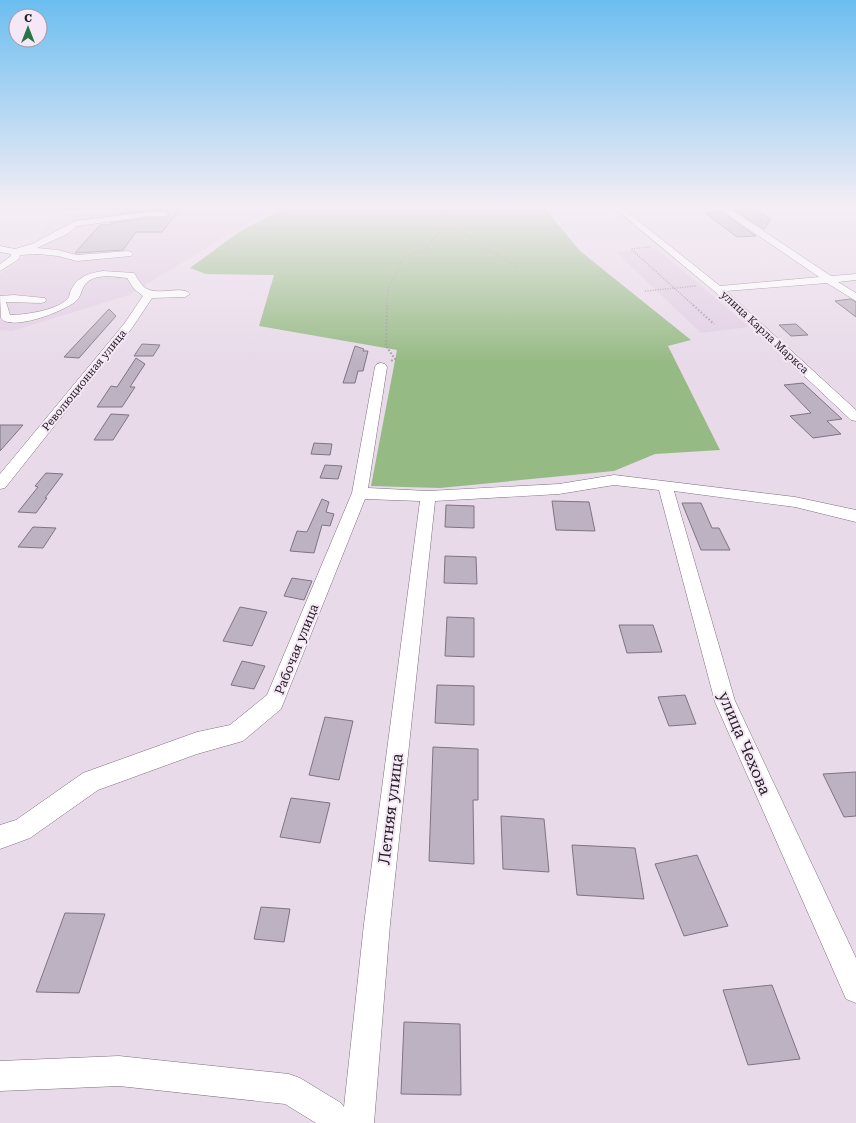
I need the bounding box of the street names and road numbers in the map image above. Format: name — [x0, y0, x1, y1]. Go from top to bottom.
street label: улица Карла Маркса — [718, 288, 811, 376]
street label: Революционная улица — [40, 327, 129, 434]
street label: Рабочая улица — [272, 602, 321, 697]
street label: улица Чехова — [714, 689, 775, 798]
street label: Летняя улица — [374, 752, 407, 866]

